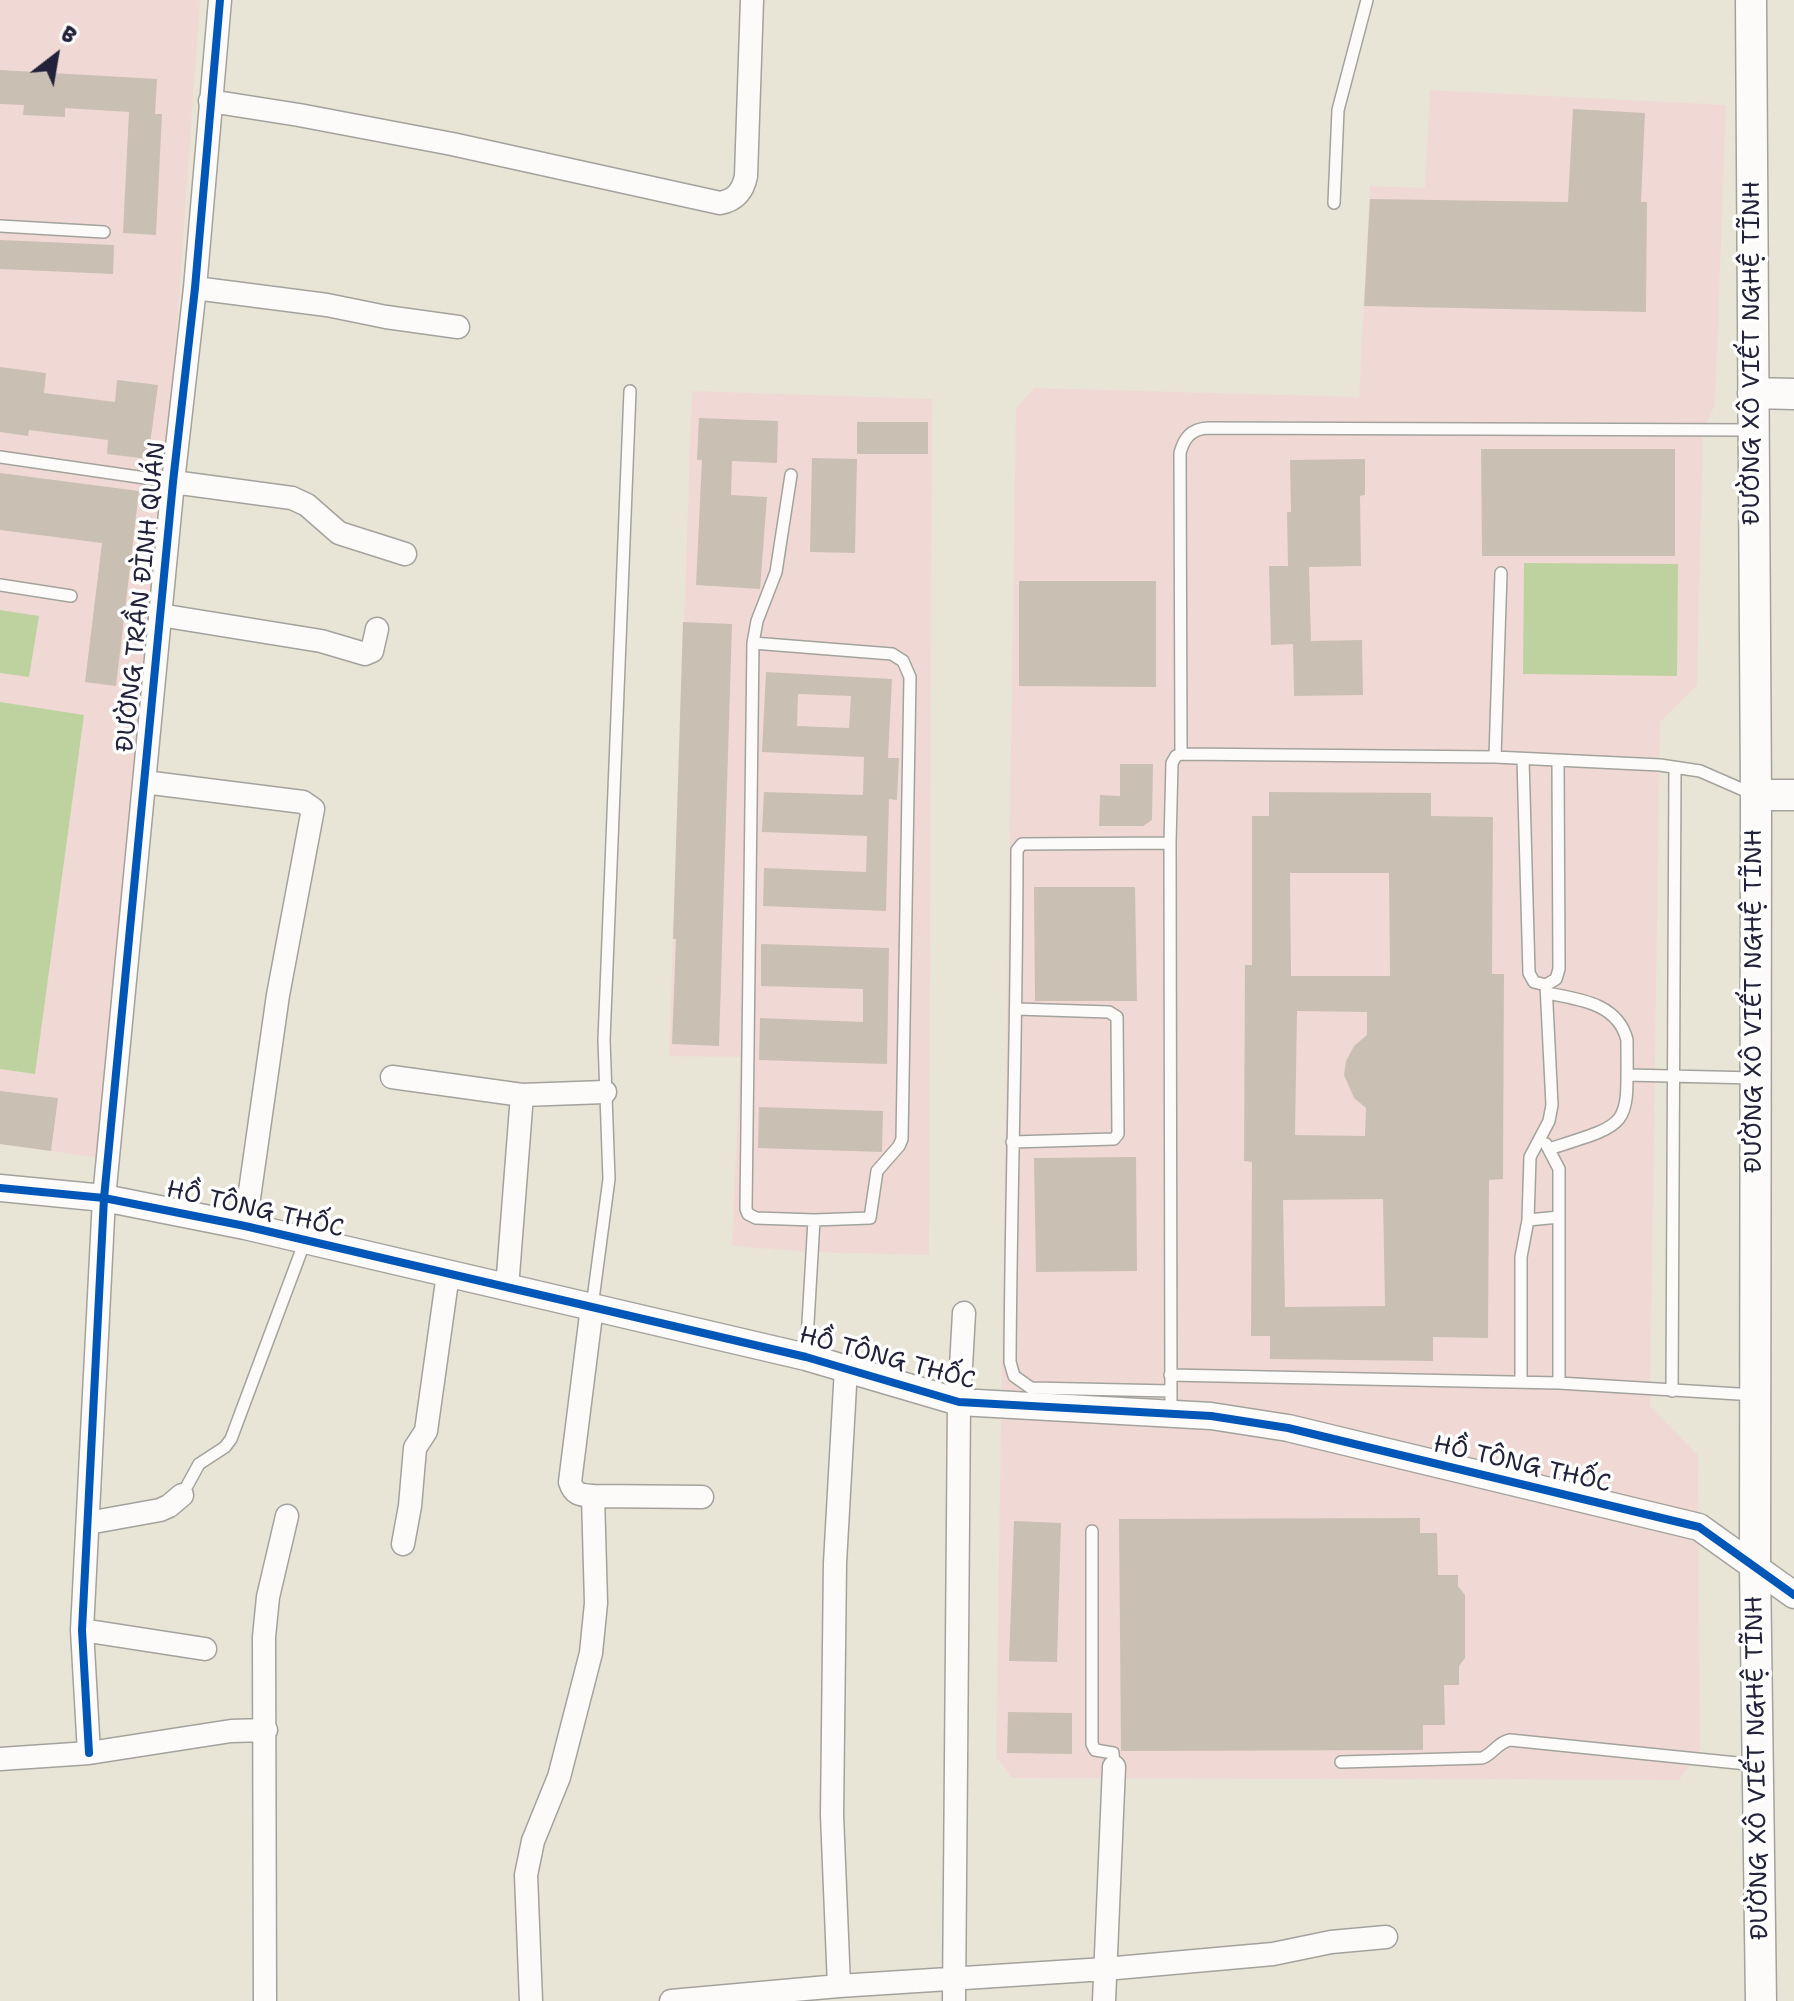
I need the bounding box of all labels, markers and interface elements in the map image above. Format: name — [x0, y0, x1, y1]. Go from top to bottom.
north arrow — [16, 16, 96, 96]
text: B — [55, 19, 82, 51]
street label: ĐƯỜNG XÔ VIẾT NGHỆ TĨNH — [1739, 181, 1767, 525]
street label: ĐƯỜNG TRẦN ĐÌNH QUÁN — [111, 440, 173, 754]
street label: ĐƯỜNG XÔ VIẾT NGHỆ TĨNH — [1741, 829, 1769, 1173]
street label: HỒ TÔNG THỐC — [164, 1176, 346, 1244]
street label: HỒ TÔNG THỐC — [796, 1322, 978, 1396]
street label: HỒ TÔNG THỐC — [1431, 1431, 1613, 1499]
street label: ĐƯỜNG XÔ VIẾT NGHỆ TĨNH — [1741, 1596, 1775, 1940]

